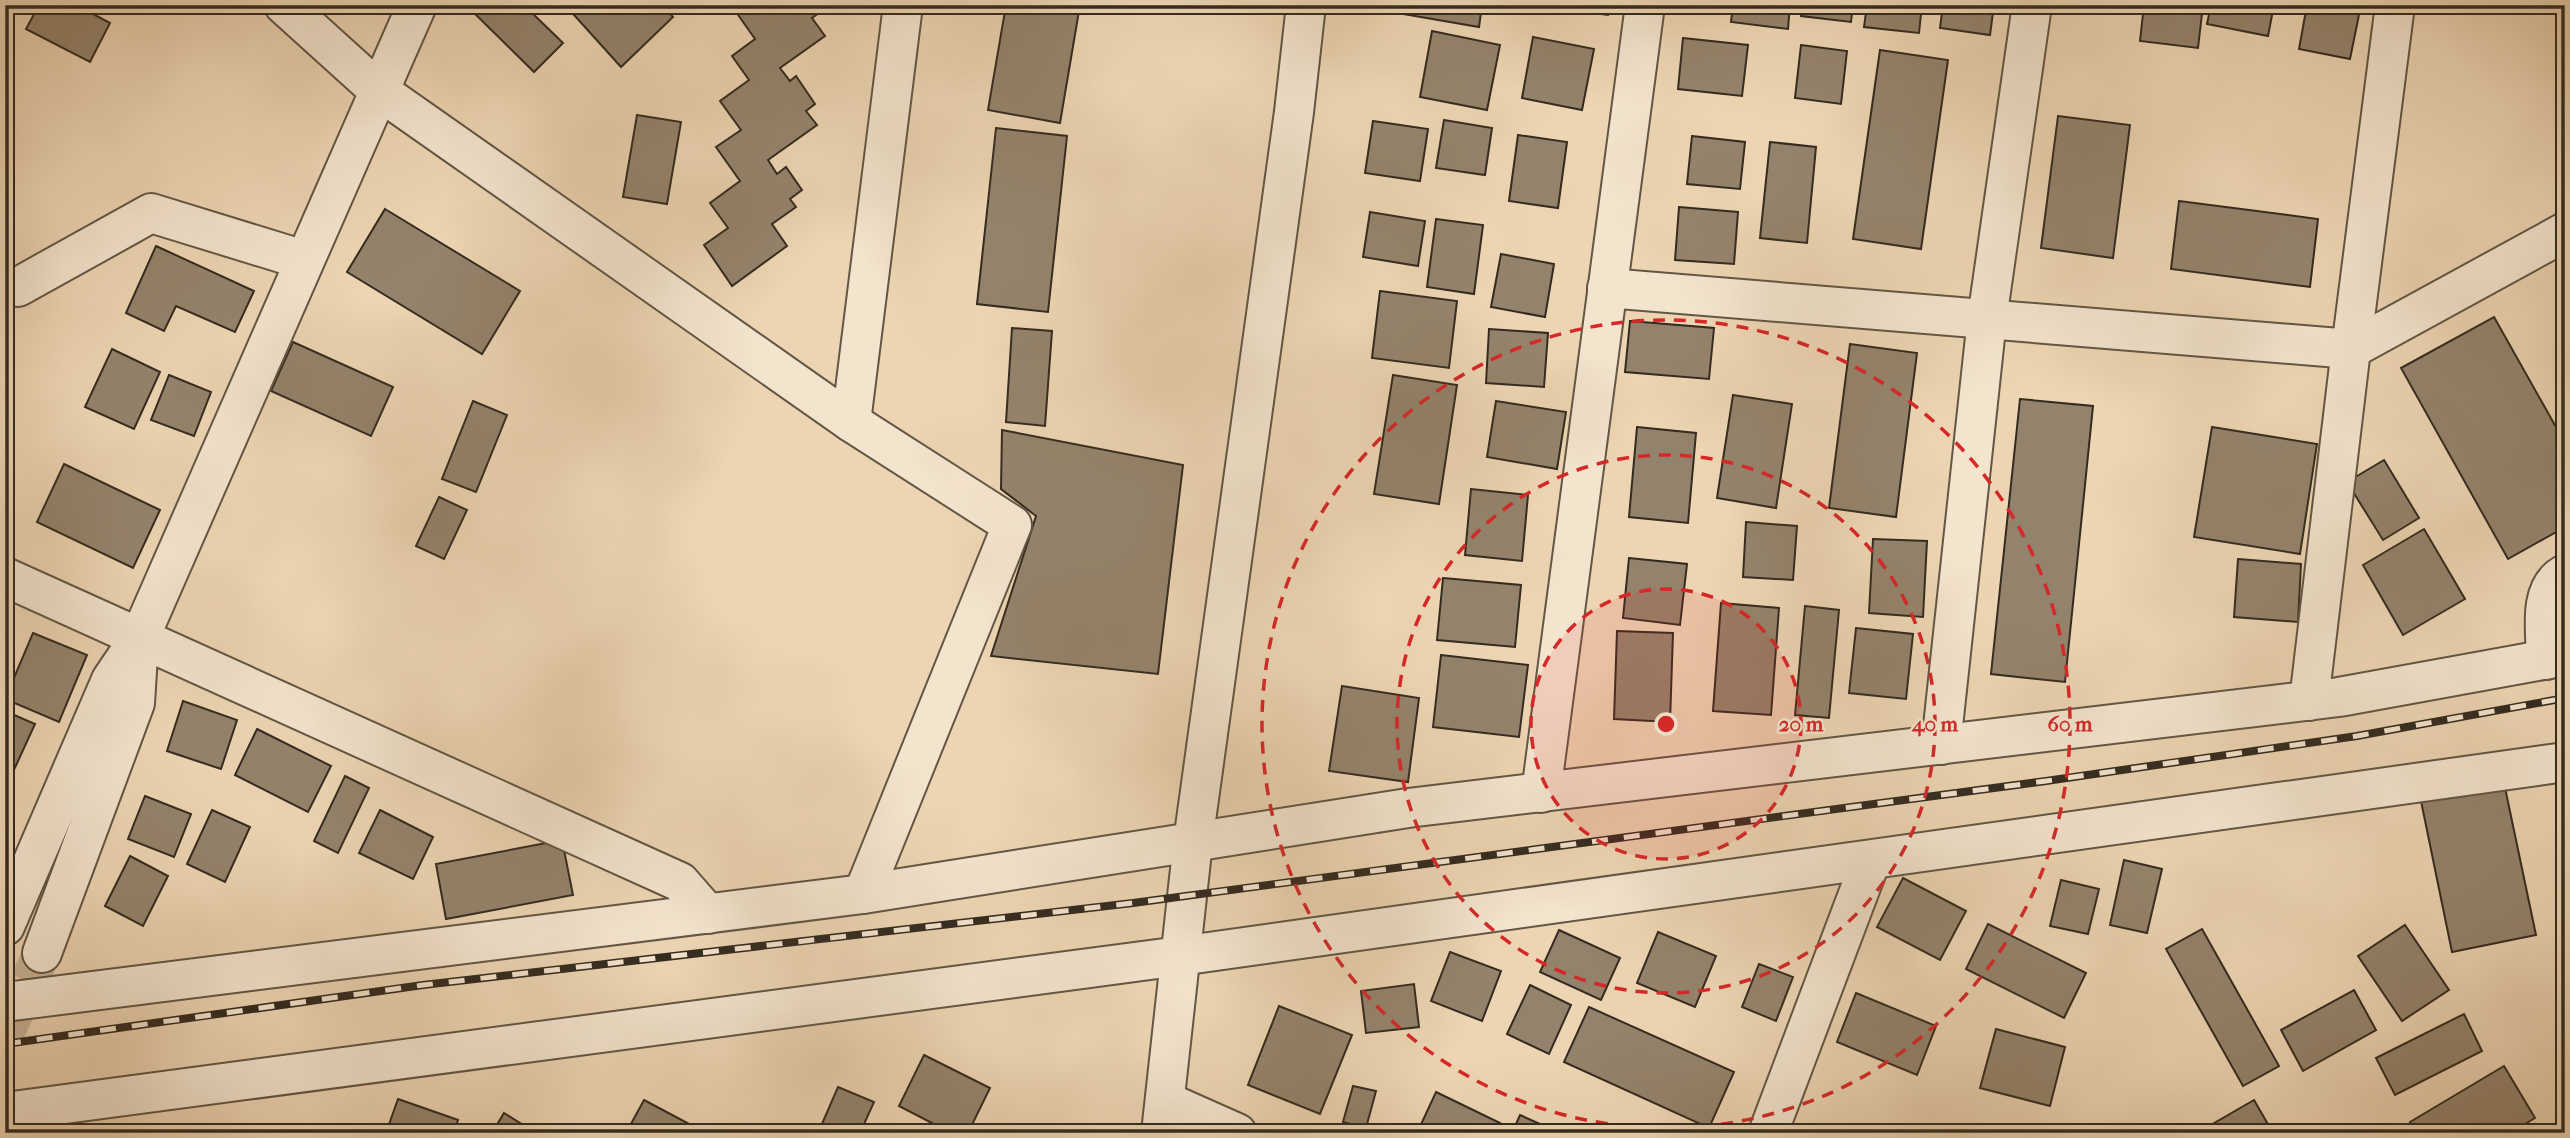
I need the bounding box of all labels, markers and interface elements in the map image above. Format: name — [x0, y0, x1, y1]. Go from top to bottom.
centre of rings — [1654, 712, 1678, 736]
text: 20 m — [1779, 712, 1824, 736]
text: 40 m — [1911, 712, 1959, 737]
text: 60 m — [2048, 712, 2093, 736]

